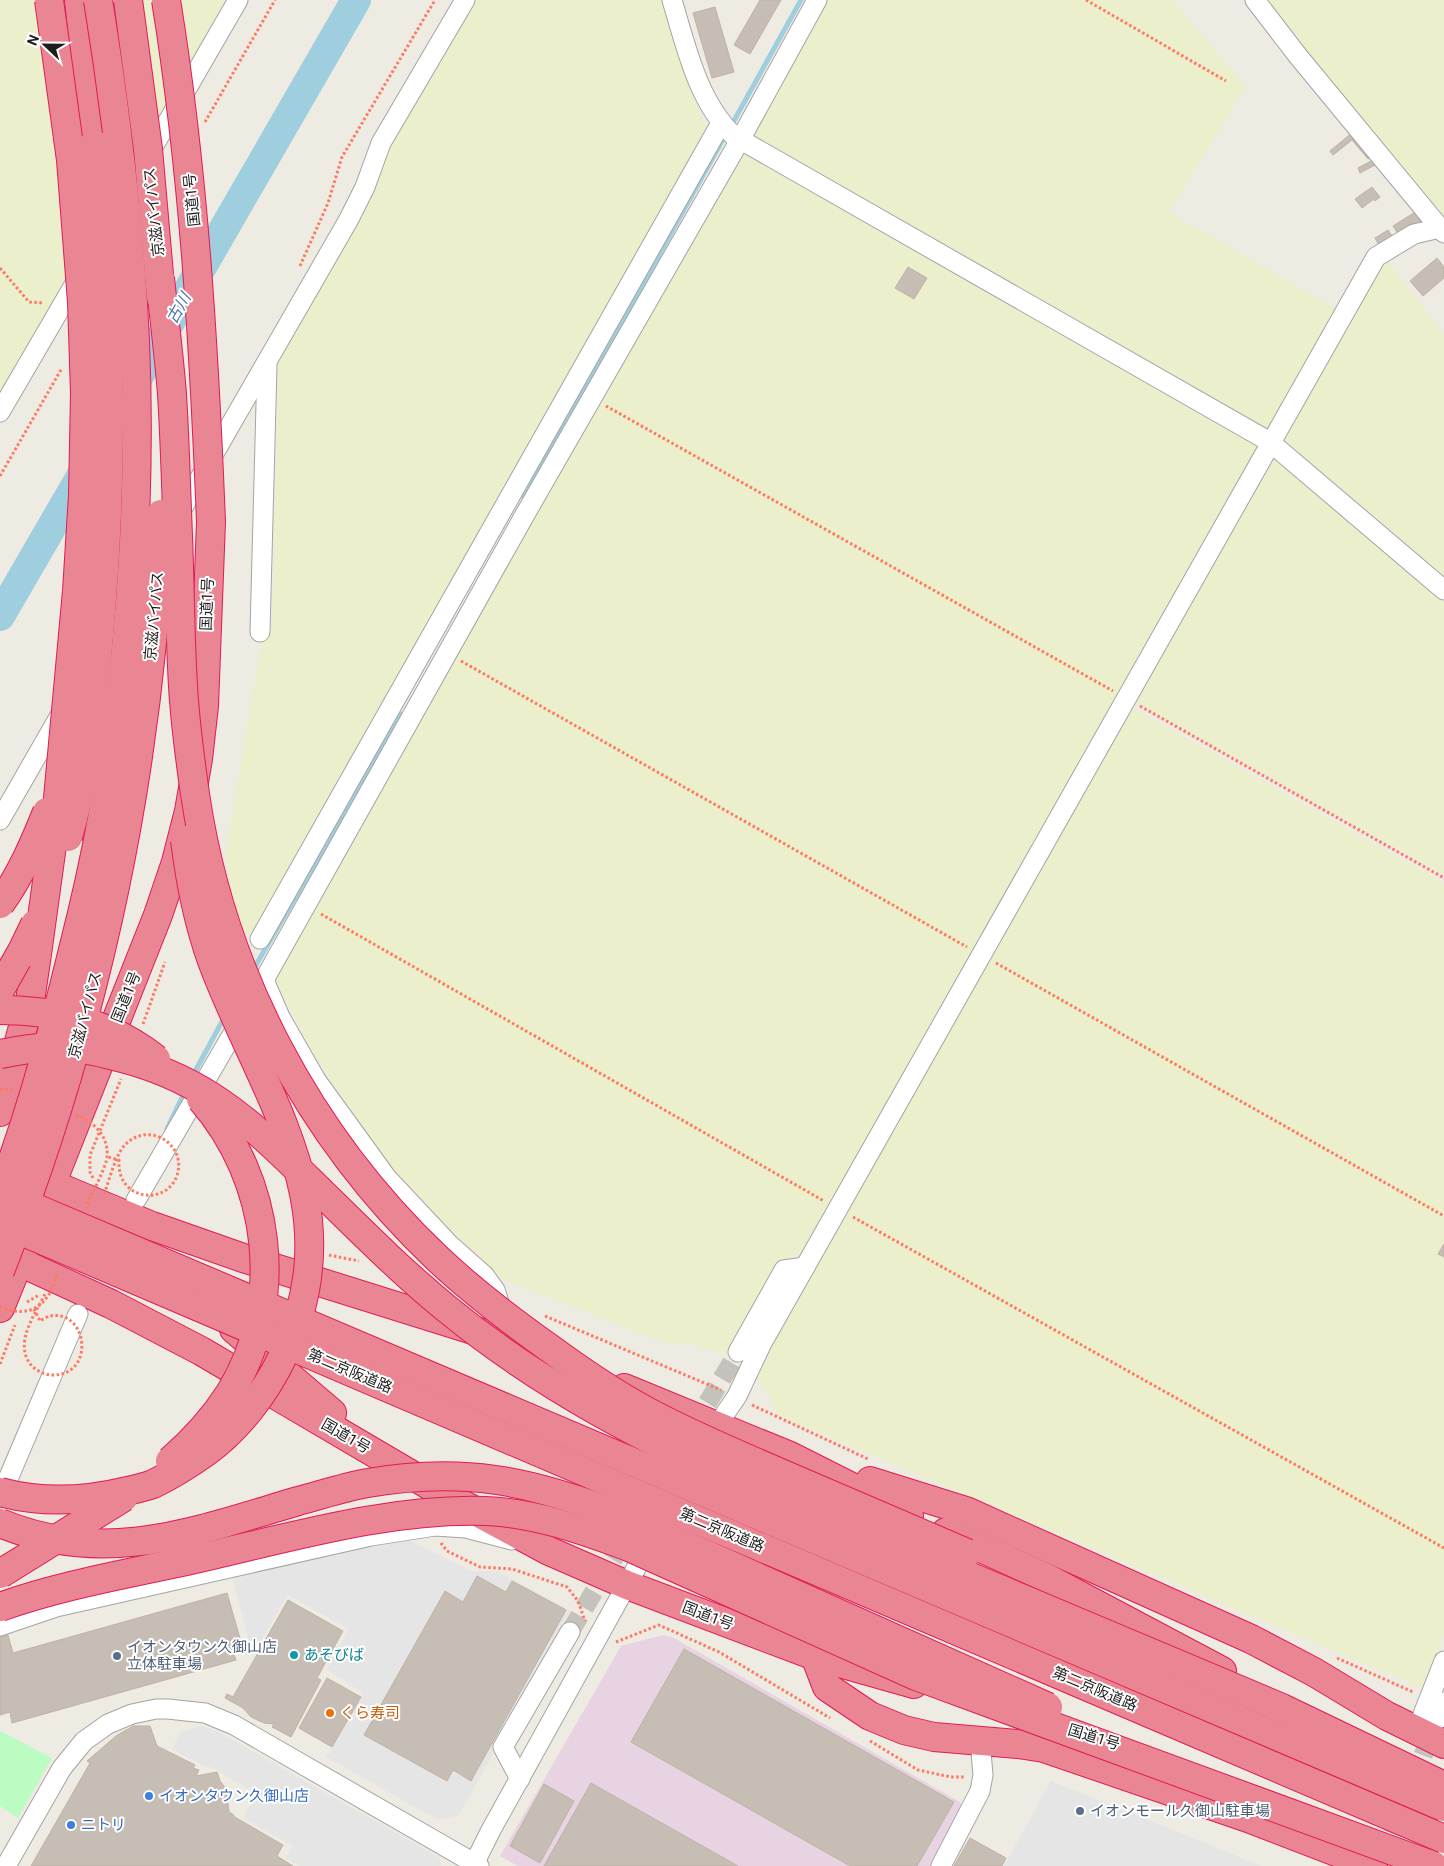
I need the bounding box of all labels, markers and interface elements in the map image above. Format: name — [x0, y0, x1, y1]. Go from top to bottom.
north arrow — [20, 20, 70, 70]
text: N — [24, 33, 42, 48]
street label: 京滋バイパス — [140, 166, 168, 258]
street label: 国道1号 — [180, 172, 204, 228]
water label: 古川 — [162, 288, 196, 327]
street label: 京滋バイパス — [141, 571, 167, 661]
street label: 国道1号 — [197, 577, 217, 631]
street label: 京滋バイパス — [65, 969, 105, 1061]
street label: 国道1号 — [108, 969, 144, 1025]
street label: 第二京阪道路 — [305, 1345, 395, 1397]
street label: 国道1号 — [318, 1415, 374, 1457]
street label: 第二京阪道路 — [677, 1504, 767, 1556]
street label: 国道1号 — [680, 1598, 736, 1634]
place label: イオンタウン久御山店 立体駐車場 — [127, 1638, 277, 1673]
place label: あそびば — [304, 1646, 364, 1664]
marker: あそびば — [288, 1649, 300, 1661]
marker: イオンタウン久御山店 立体駐車場 — [111, 1650, 123, 1662]
street label: 第二京阪道路 — [1050, 1663, 1140, 1715]
place label: くら寿司 — [340, 1704, 400, 1722]
marker: くら寿司 — [324, 1707, 336, 1719]
street label: 国道1号 — [1066, 1721, 1122, 1753]
place label: イオンタウン久御山店 — [159, 1787, 309, 1805]
marker: イオンタウン久御山店 — [143, 1790, 155, 1802]
place label: イオンモール久御山駐車場 — [1090, 1802, 1270, 1820]
marker: イオンモール久御山駐車場 — [1074, 1805, 1086, 1817]
place label: ニトリ — [81, 1816, 126, 1834]
marker: ニトリ — [65, 1819, 77, 1831]

